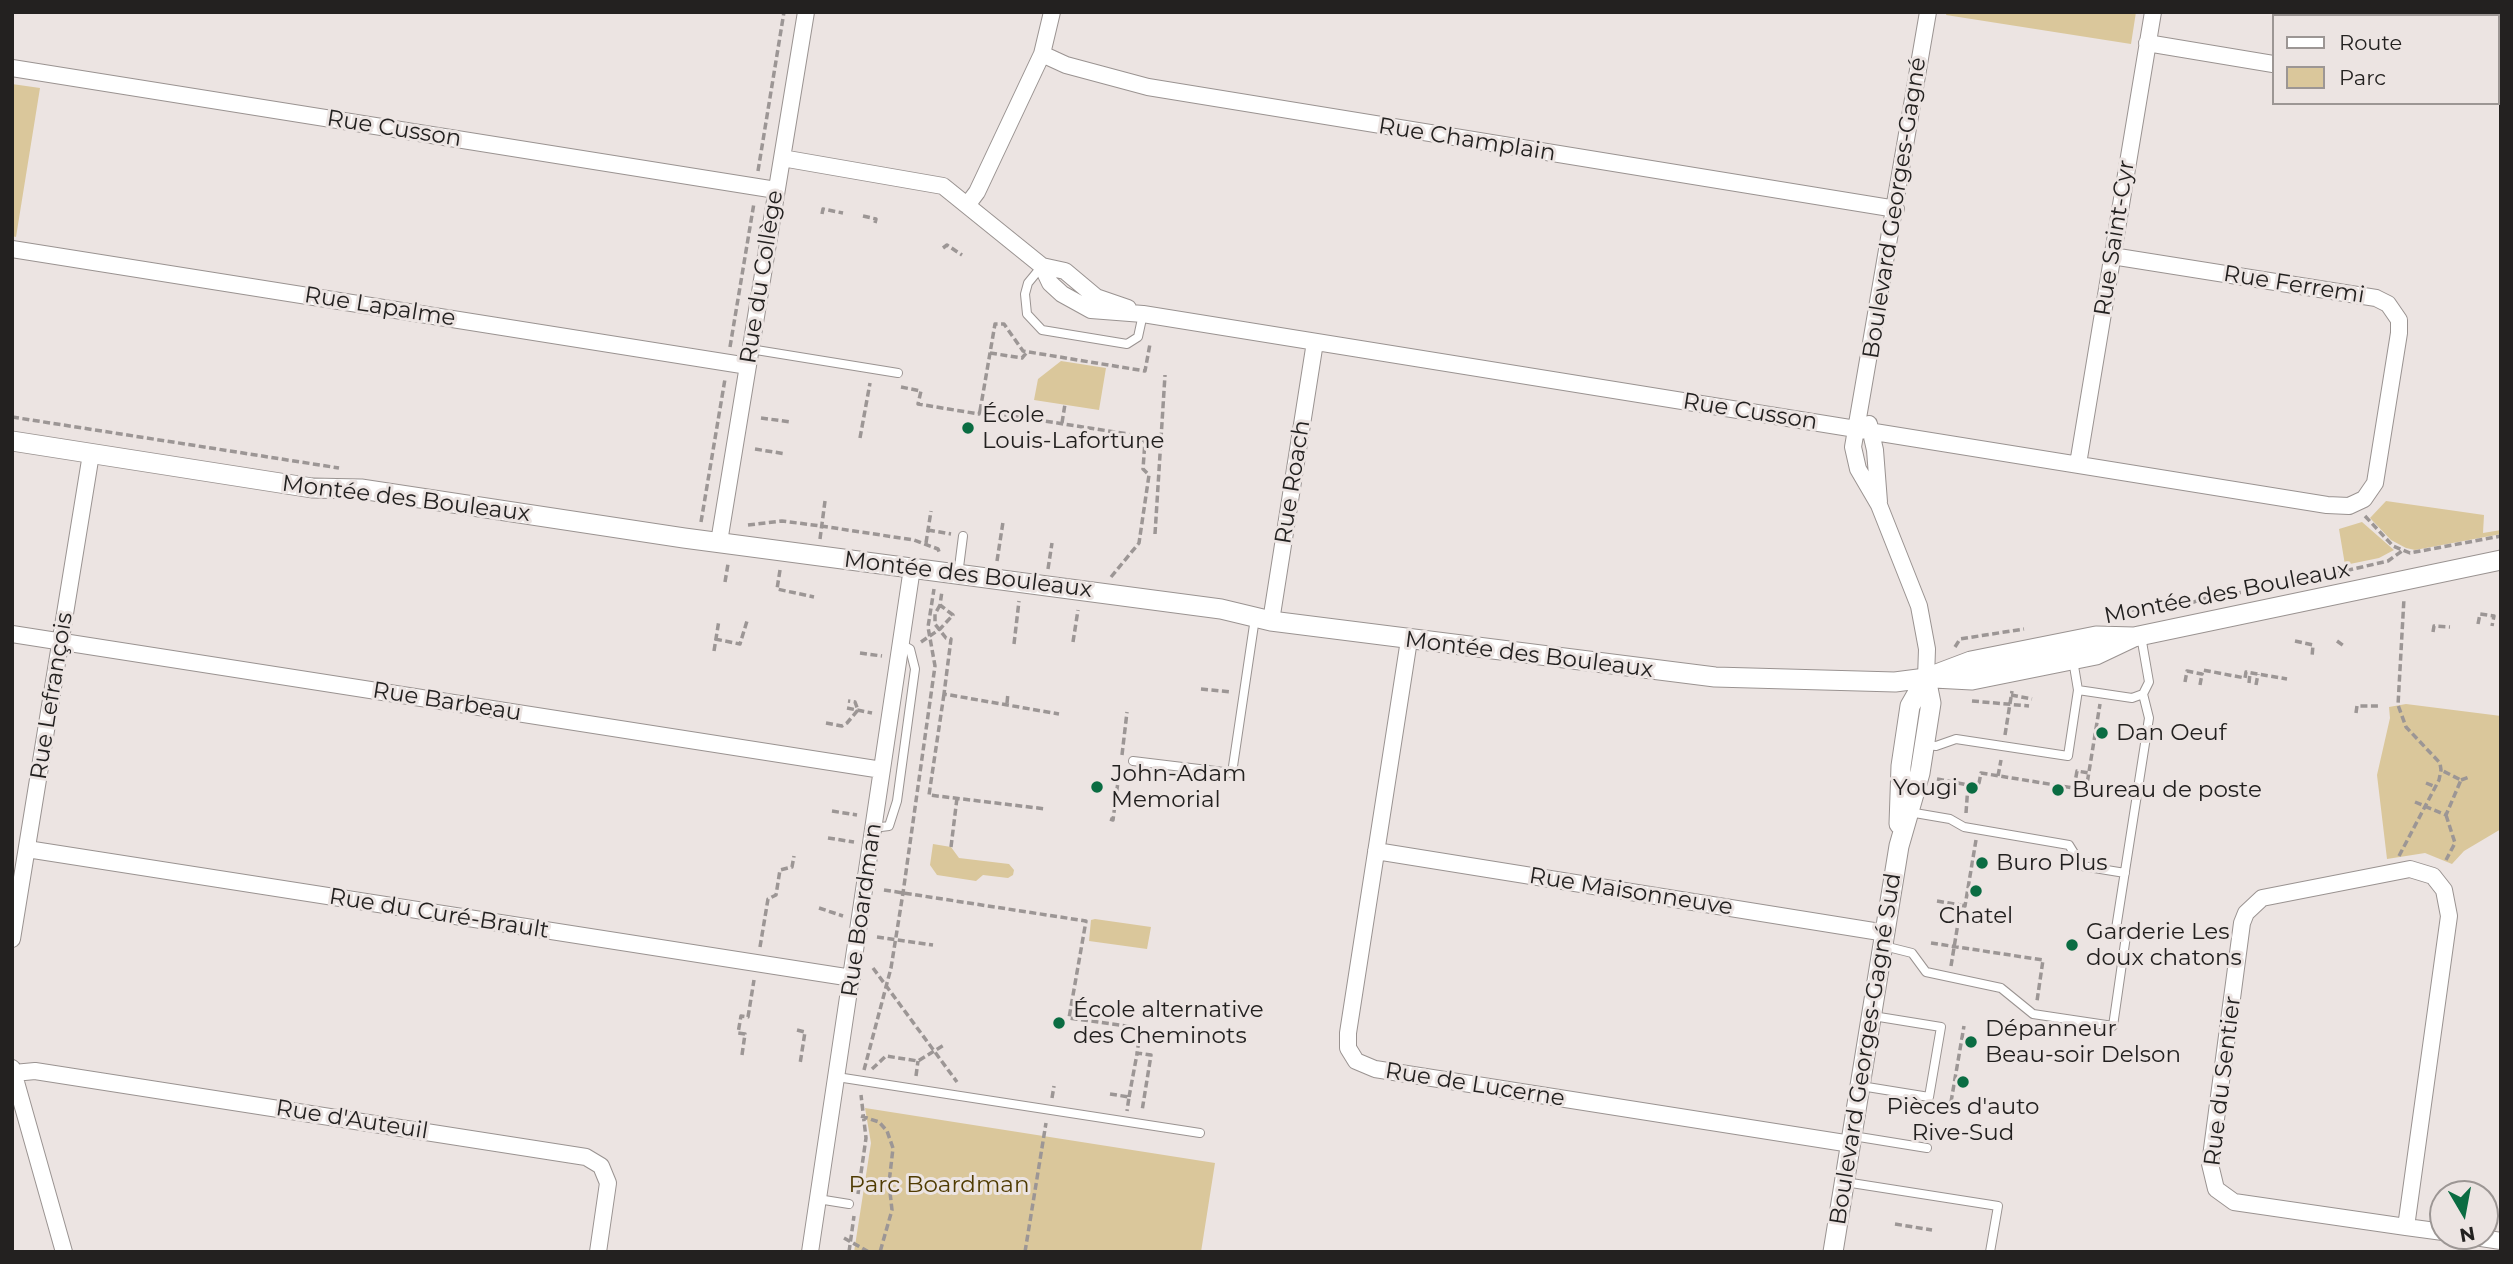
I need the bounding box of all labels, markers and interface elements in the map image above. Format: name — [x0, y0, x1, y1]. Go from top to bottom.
legend — [2272, 14, 2499, 105]
text: Route — [2339, 30, 2402, 55]
street label: Boulevard Georges-Gagné — [1858, 55, 1932, 361]
text: Parc — [2339, 65, 2386, 90]
street label: Rue Cusson — [325, 105, 463, 153]
street label: Rue Champlain — [1376, 112, 1558, 168]
street label: Rue Saint-Cyr — [2089, 158, 2141, 318]
street label: Rue du Collège — [735, 188, 789, 366]
street label: Rue Ferremi — [2221, 260, 2367, 310]
street label: Rue Lapalme — [302, 281, 458, 333]
street label: Rue Cusson — [1681, 388, 1819, 436]
place label: École Louis-Lafortune — [982, 401, 1164, 455]
street label: Rue Roach — [1270, 418, 1316, 546]
marker: École Louis-Lafortune — [960, 420, 976, 436]
street label: Montée des Bouleaux — [280, 470, 532, 528]
street label: Montée des Bouleaux — [842, 546, 1094, 604]
street label: Montée des Bouleaux — [2102, 556, 2352, 630]
street label: Rue Lefrançois — [25, 610, 79, 782]
street label: Montée des Bouleaux — [1403, 626, 1655, 684]
street label: Rue Barbeau — [371, 677, 523, 727]
place label: Dan Oeuf — [2116, 719, 2227, 747]
marker: Dan Oeuf — [2094, 725, 2110, 741]
place label: John-Adam Memorial — [1111, 760, 1246, 814]
place label: Yougi — [1893, 774, 1958, 802]
place label: Bureau de poste — [2072, 776, 2262, 804]
marker: John-Adam Memorial — [1089, 779, 1105, 795]
marker: Yougi — [1964, 780, 1980, 796]
marker: Bureau de poste — [2050, 782, 2066, 798]
street label: Rue Boardman — [836, 821, 888, 999]
place label: Buro Plus — [1996, 849, 2108, 877]
marker: Buro Plus — [1974, 855, 1990, 871]
street label: Rue Maisonneuve — [1527, 862, 1735, 922]
street label: Boulevard Georges-Gagné Sud — [1825, 871, 1907, 1227]
street label: Rue du Curé-Brault — [327, 883, 551, 945]
marker: Chatel — [1968, 883, 1984, 899]
place label: Chatel — [1939, 902, 2013, 930]
place label: Garderie Les doux chatons — [2086, 918, 2242, 972]
marker: Garderie Les doux chatons — [2064, 937, 2080, 953]
street label: Rue du Sentier — [2199, 994, 2247, 1168]
place label: École alternative des Cheminots — [1073, 996, 1264, 1050]
marker: École alternative des Cheminots — [1051, 1015, 1067, 1031]
place label: Dépanneur Beau-soir Delson — [1985, 1015, 2181, 1069]
marker: Dépanneur Beau-soir Delson — [1963, 1034, 1979, 1050]
street label: Rue de Lucerne — [1383, 1057, 1567, 1113]
marker: Pièces d'auto Rive-Sud — [1955, 1074, 1971, 1090]
place label: Pièces d'auto Rive-Sud — [1886, 1093, 2040, 1147]
street label: Rue d'Auteuil — [274, 1094, 430, 1146]
park label: Parc Boardman — [849, 1171, 1029, 1199]
north arrow — [2429, 1180, 2499, 1250]
text: N — [2458, 1222, 2477, 1247]

